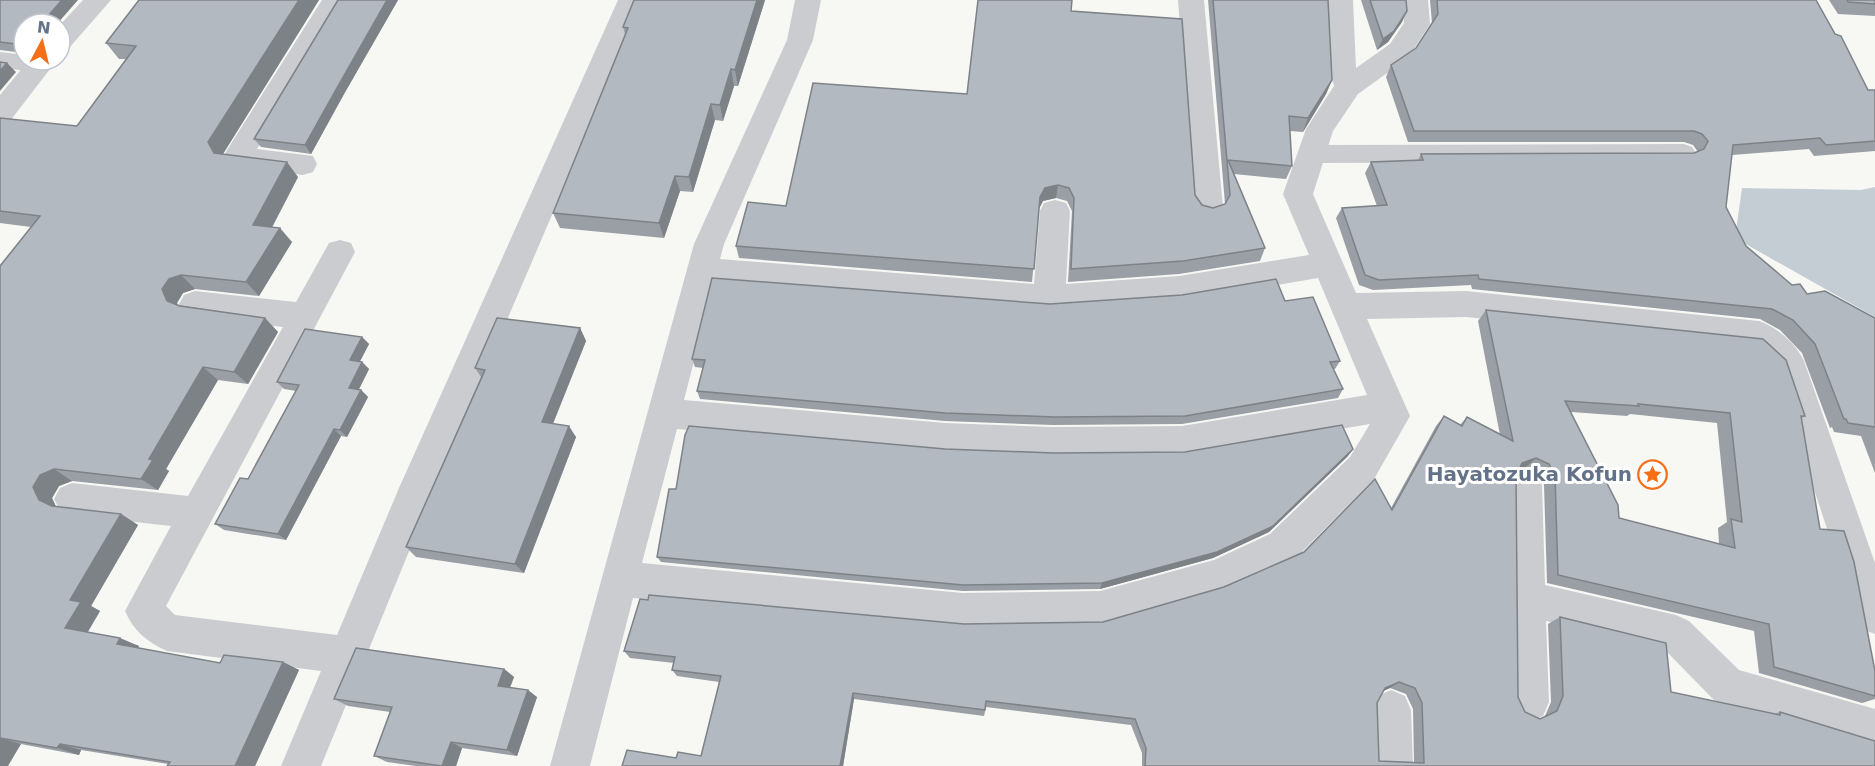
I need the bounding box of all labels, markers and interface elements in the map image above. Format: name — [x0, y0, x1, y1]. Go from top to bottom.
north arrow — [12, 12, 72, 72]
text: N — [36, 17, 52, 38]
place icon: Hayatozuka Kofun — [1637, 458, 1669, 490]
place label: Hayatozuka Kofun — [1427, 462, 1632, 486]

